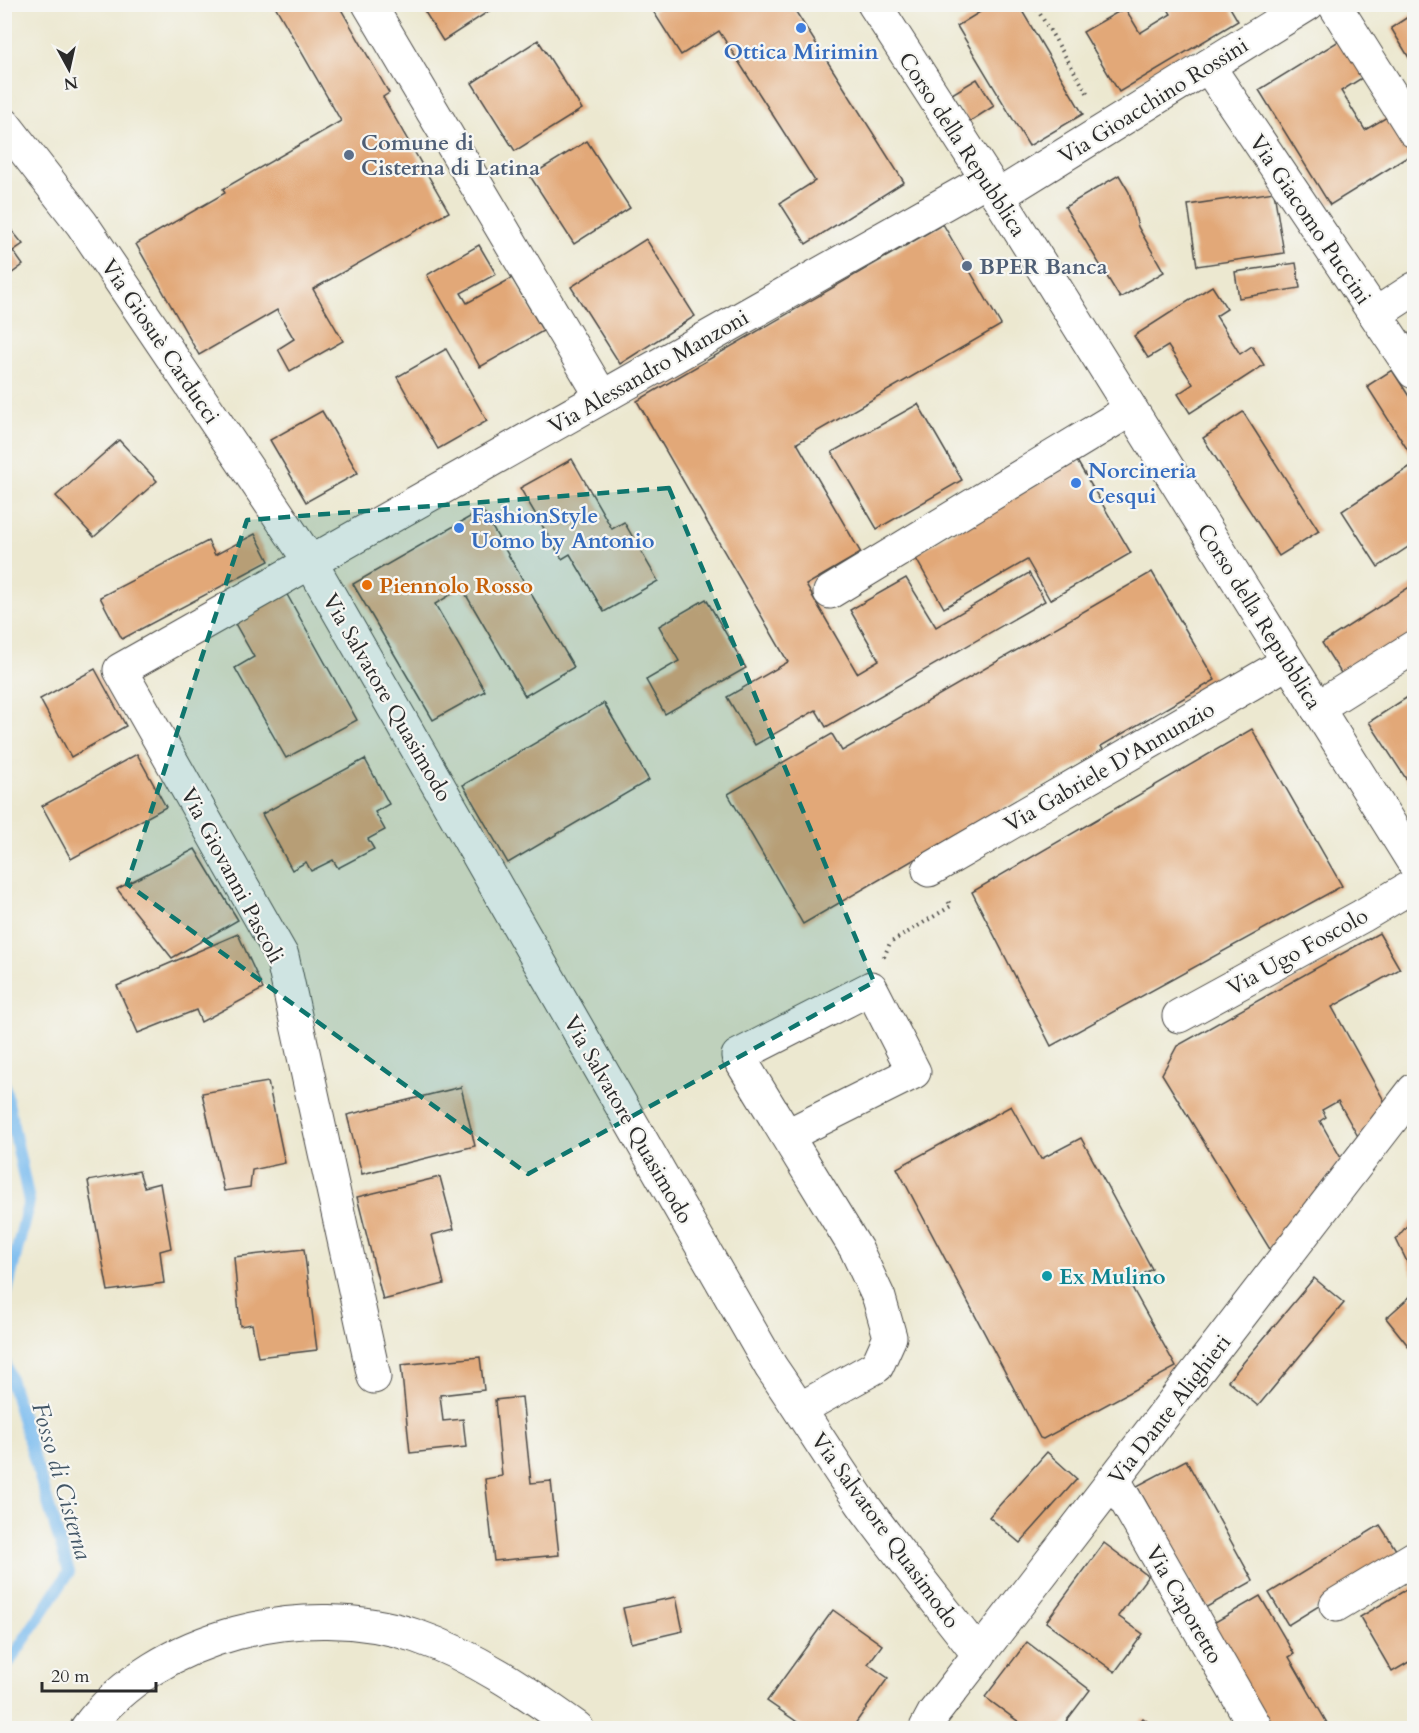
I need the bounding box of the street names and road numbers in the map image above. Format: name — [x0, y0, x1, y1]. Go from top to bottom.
street label: Via Gioacchino Rossini — [1053, 30, 1254, 171]
street label: Corso della Repubblica — [891, 47, 1033, 243]
street label: Via Giacomo Puccini — [1242, 129, 1378, 311]
street label: Via Giosuè Carducci — [94, 253, 227, 430]
street label: Via Alessandro Manzoni — [543, 302, 754, 441]
street label: Corso della Repubblica — [1190, 518, 1329, 716]
street label: Via Salvatore Quasimodo — [315, 588, 459, 807]
street label: Via Gabriele D'Annunzio — [999, 694, 1220, 839]
street label: Via Giovanni Pascoli — [173, 783, 291, 968]
street label: Via Ugo Foscolo — [1222, 901, 1374, 1003]
street label: Via Salvatore Quasimodo — [556, 1010, 700, 1229]
street label: Via Dante Alighieri — [1102, 1328, 1238, 1491]
street label: Via Salvatore Quasimodo — [804, 1427, 967, 1635]
street label: Via Caporetto — [1138, 1540, 1230, 1669]

